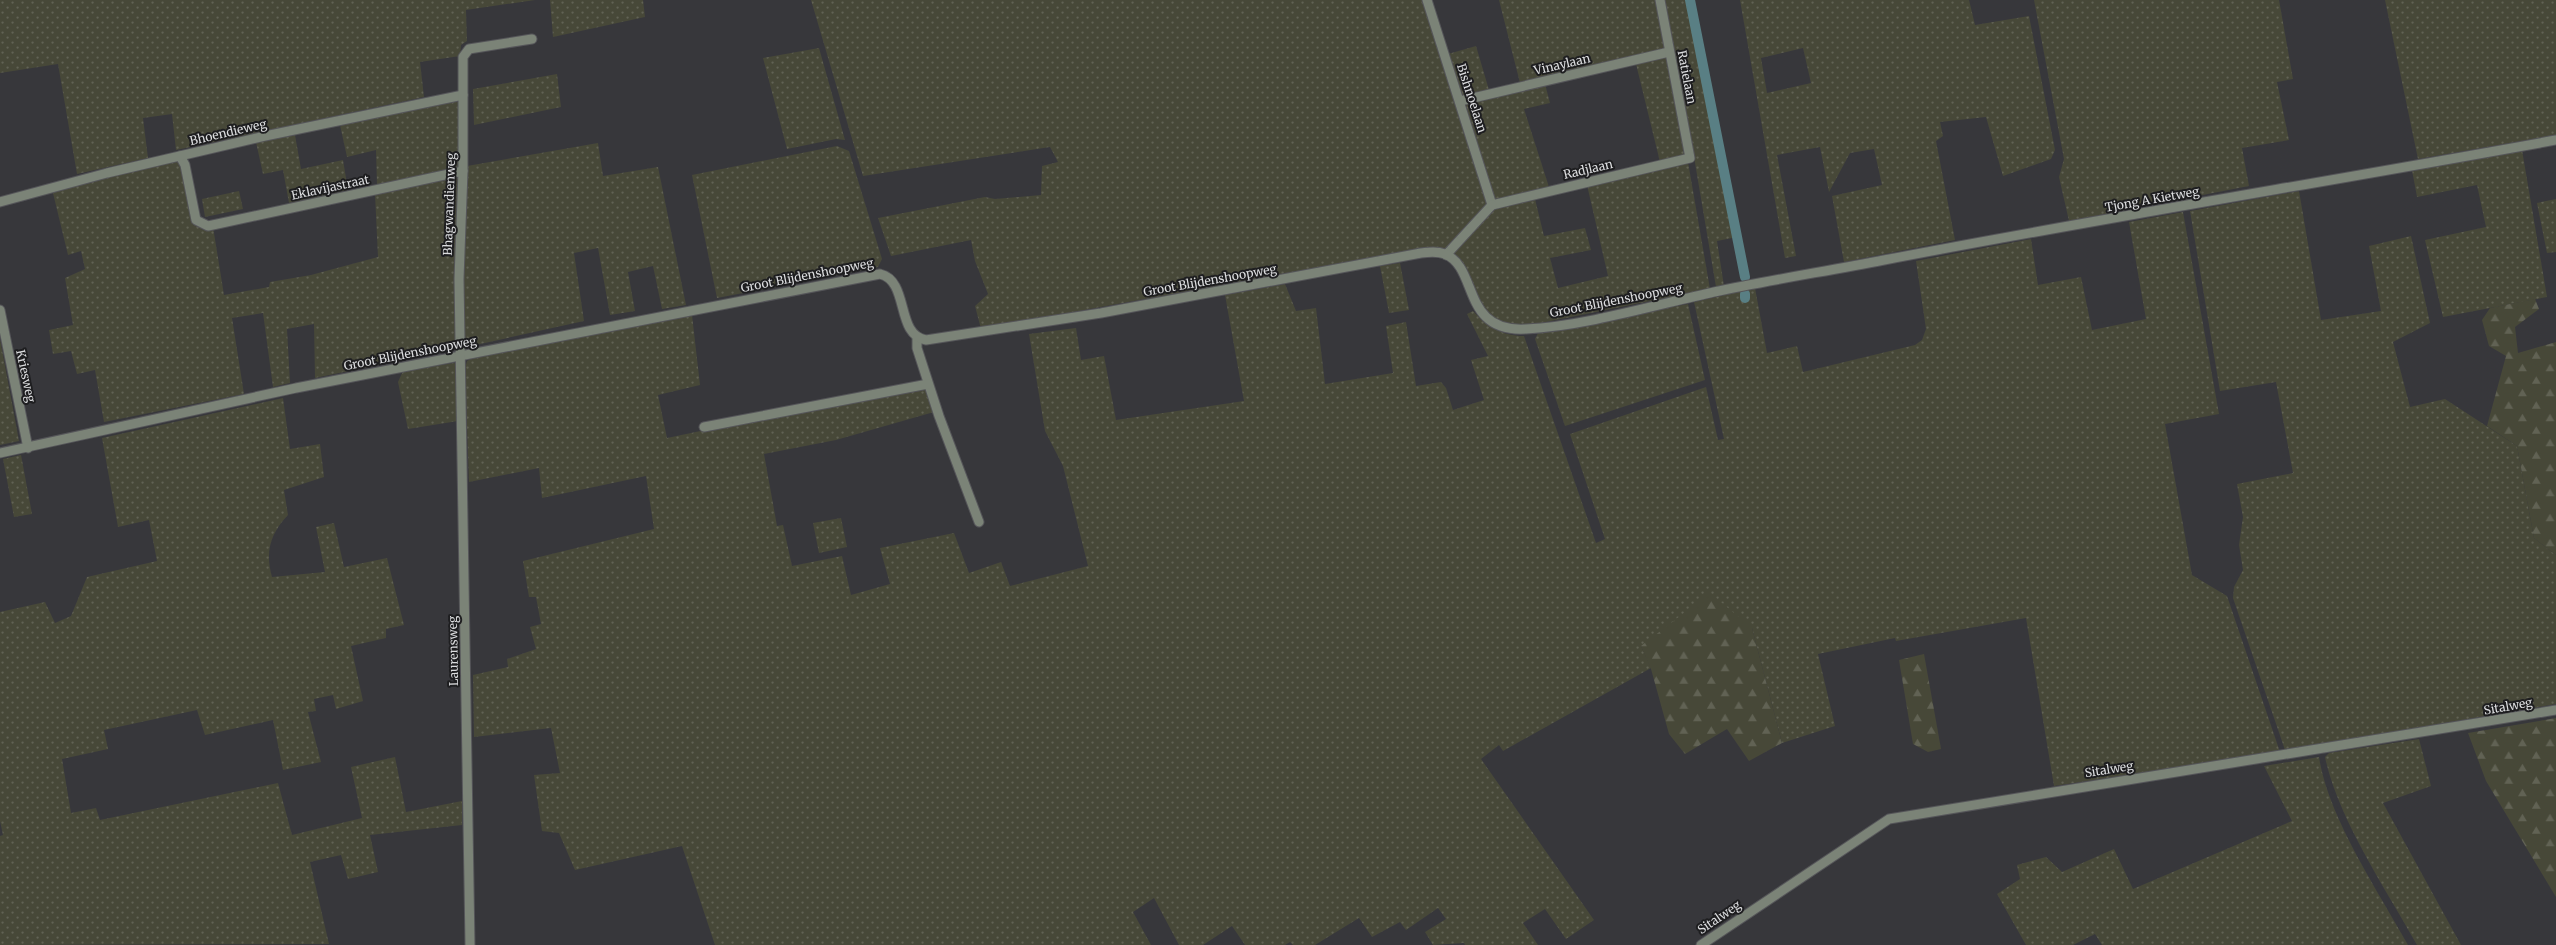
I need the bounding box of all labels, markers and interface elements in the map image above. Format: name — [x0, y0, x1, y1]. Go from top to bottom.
street label: Ratielaan — [1674, 49, 1700, 105]
street label: Vinaylaan — [1531, 50, 1592, 78]
street label: Bishnoelaan — [1454, 62, 1490, 134]
street label: Bhoendieweg — [188, 116, 269, 148]
street label: Bhagwandienweg — [440, 151, 458, 256]
street label: Radjlaan — [1562, 156, 1614, 182]
street label: Eklavijastraat — [290, 171, 371, 203]
street label: Tjong A Kietweg — [2104, 183, 2201, 215]
street label: Groot Blijdenshoopweg — [739, 255, 875, 295]
street label: Groot Blijdenshoopweg — [1142, 261, 1278, 299]
street label: Groot Blijdenshoopweg — [1548, 280, 1684, 320]
street label: Groot Blijdenshoopweg — [342, 333, 478, 373]
street label: Kriesweg — [13, 348, 39, 405]
street label: Laurensweg — [445, 615, 461, 686]
street label: Sitalweg — [2482, 694, 2534, 718]
street label: Sitalweg — [2084, 758, 2135, 780]
street label: Sitalweg — [1694, 897, 1744, 937]

